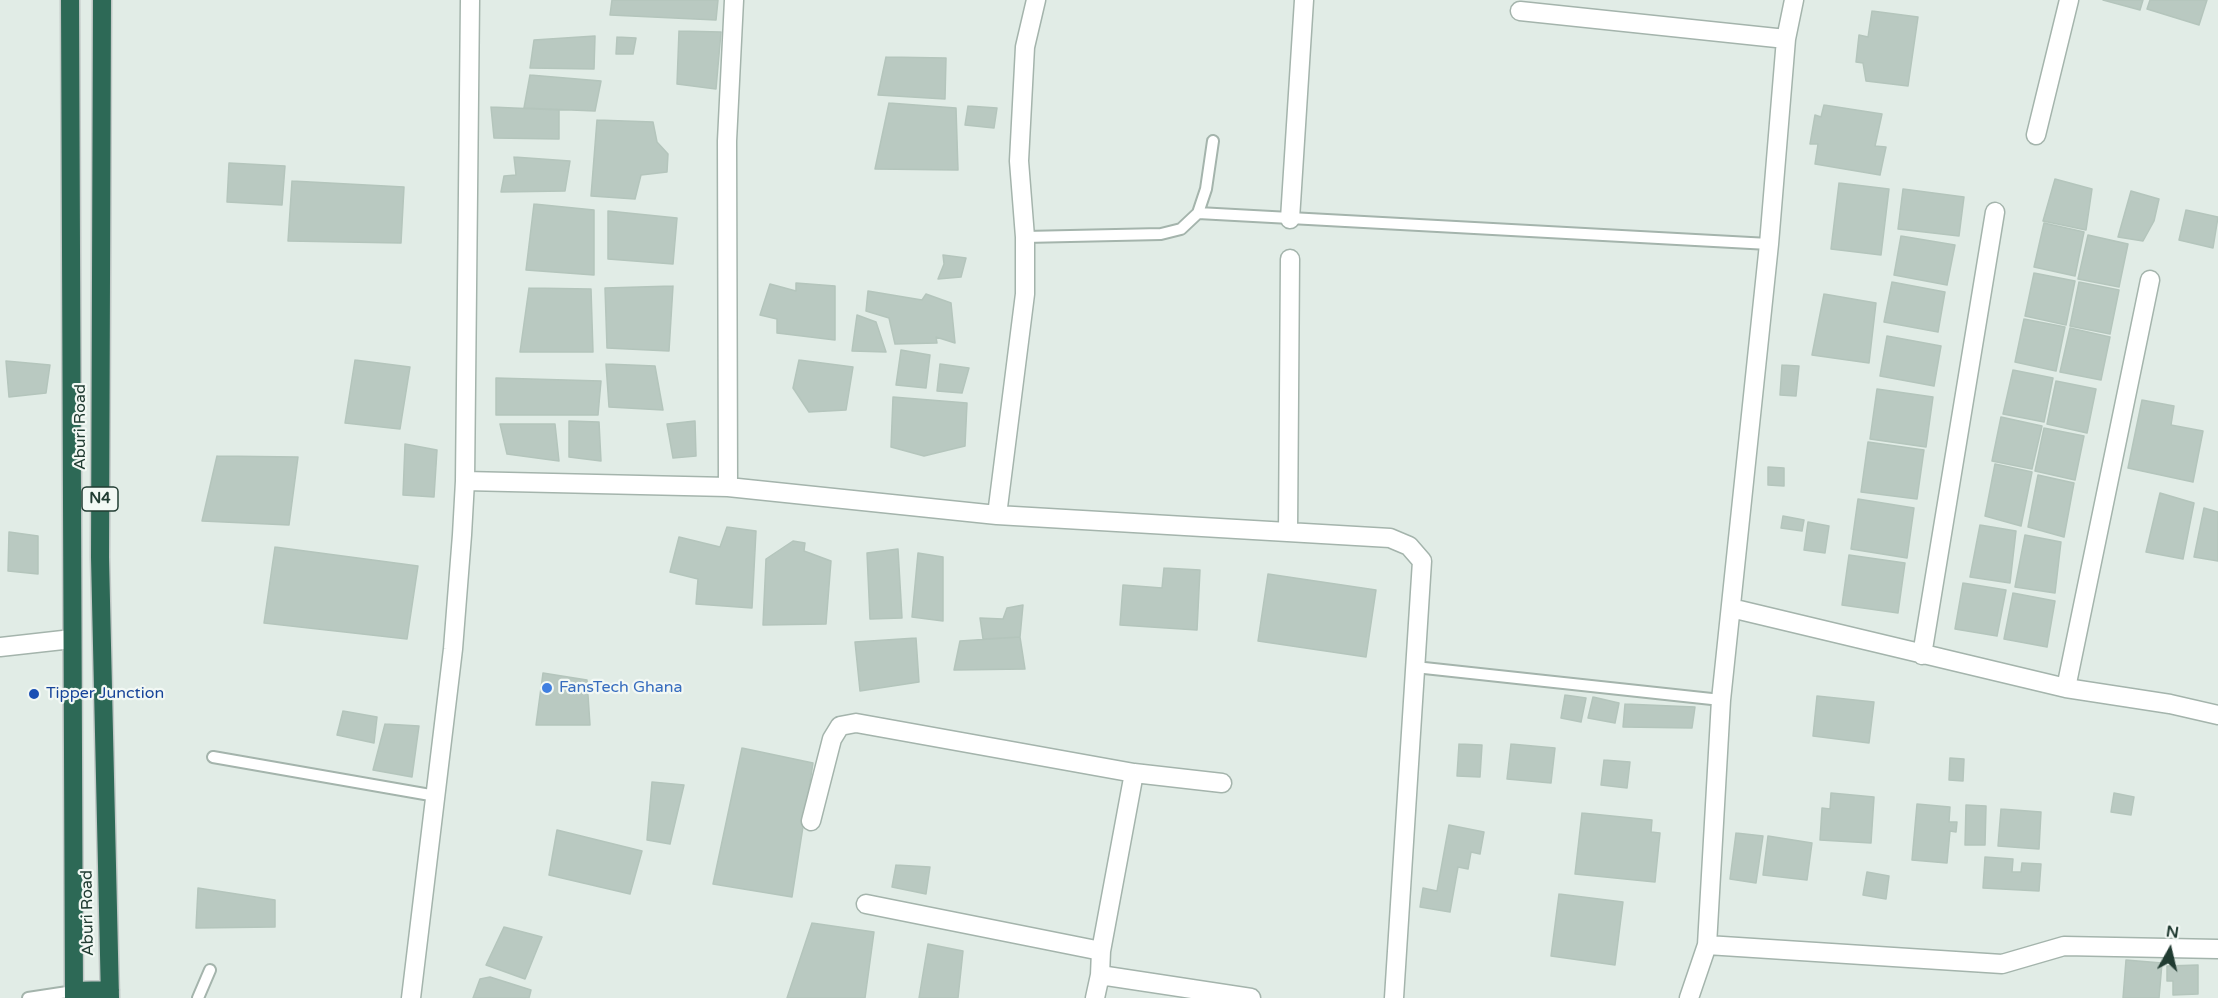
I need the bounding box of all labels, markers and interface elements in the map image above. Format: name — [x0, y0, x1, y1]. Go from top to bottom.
street label: Aburi Road — [71, 384, 91, 470]
road number: N4 — [82, 487, 118, 511]
place label: FansTech Ghana — [559, 678, 682, 698]
marker: FansTech Ghana — [540, 681, 554, 695]
place label: Tipper Junction — [46, 684, 164, 704]
marker: Tipper Junction — [27, 687, 41, 701]
street label: Aburi Road — [78, 870, 98, 956]
north arrow — [2140, 920, 2200, 980]
text: N — [2165, 921, 2180, 943]

